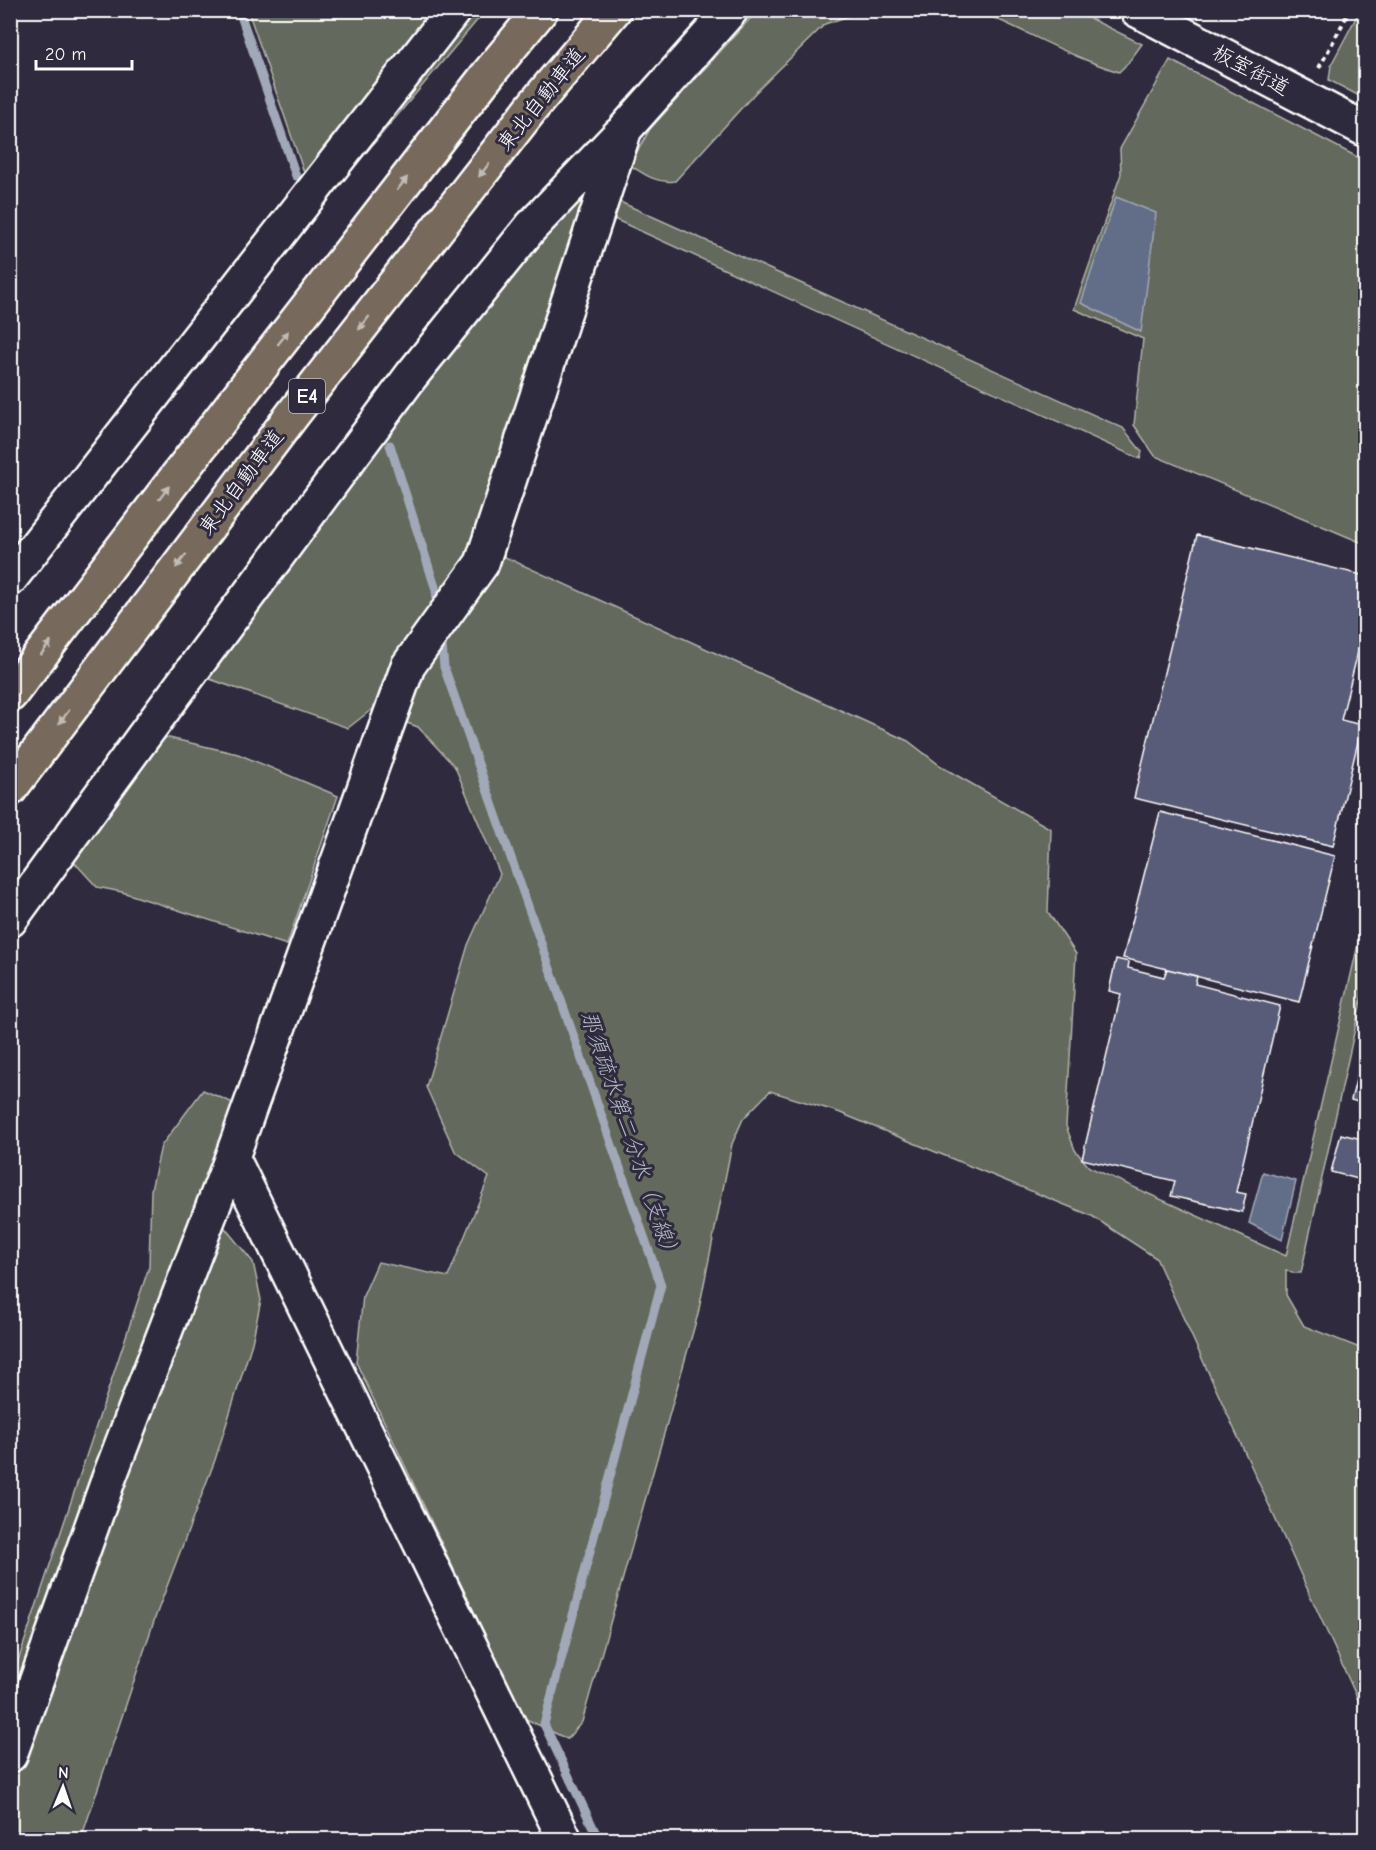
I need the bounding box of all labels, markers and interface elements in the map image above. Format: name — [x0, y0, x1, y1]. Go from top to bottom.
scale bar — [36, 33, 132, 71]
street label: 板室街道 — [1208, 40, 1294, 100]
street label: 東北自動車道 — [492, 42, 590, 156]
text: 20 m — [45, 44, 86, 65]
one-way arrow — [478, 162, 490, 177]
one-way arrow — [396, 177, 408, 192]
one-way arrow — [358, 316, 370, 331]
one-way arrow — [276, 331, 288, 346]
road number: E4 — [289, 379, 325, 413]
street label: 東北自動車道 — [194, 424, 288, 540]
one-way arrow — [158, 485, 170, 501]
one-way arrow — [175, 553, 187, 569]
one-way arrow — [39, 640, 52, 656]
one-way arrow — [58, 709, 70, 724]
water label: 那須疏水第二分水（支線） — [575, 1007, 685, 1265]
north arrow — [33, 1757, 93, 1817]
text: N — [58, 1764, 69, 1782]

